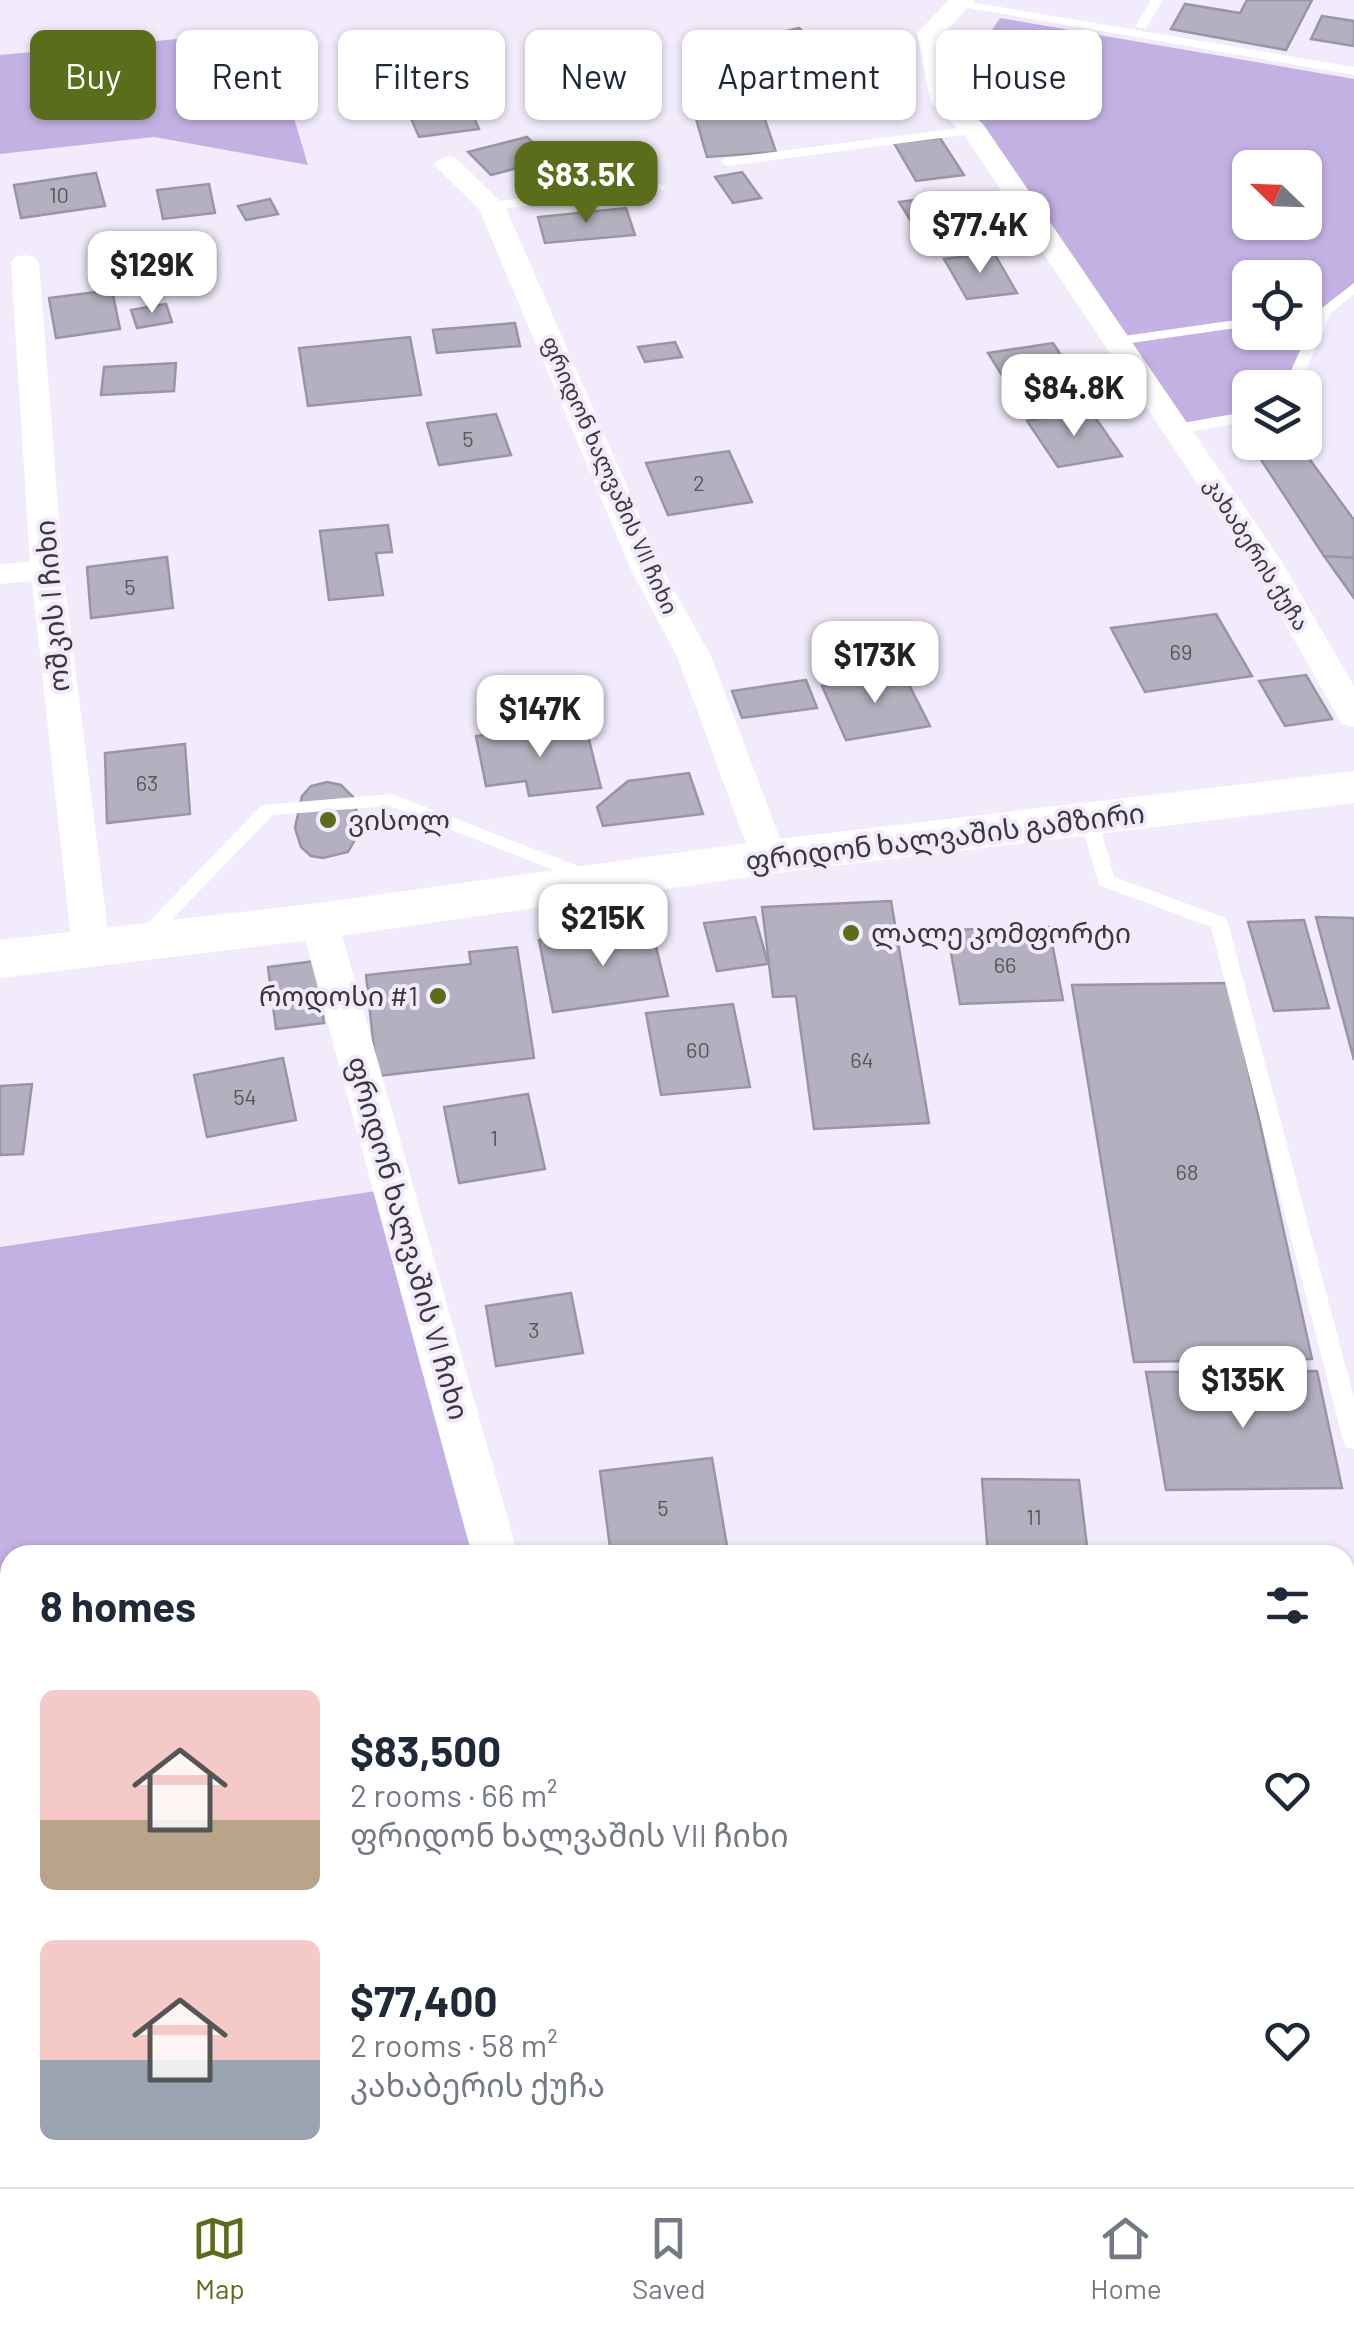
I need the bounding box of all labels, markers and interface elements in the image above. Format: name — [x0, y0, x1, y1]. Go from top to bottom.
chip: Buy — [30, 30, 156, 120]
chip: Rent — [176, 30, 318, 120]
chip: Filters — [338, 30, 505, 120]
chip: New — [525, 30, 662, 120]
chip: Apartment — [682, 30, 916, 120]
chip: House — [936, 30, 1102, 120]
pin: $83.5K — [505, 141, 667, 226]
north arrow — [1232, 150, 1322, 240]
map controls — [1232, 150, 1322, 460]
text: $83.5K — [537, 154, 635, 192]
house number: 10 — [49, 181, 69, 207]
pin: $77.4K — [899, 191, 1061, 276]
text: $77.4K — [932, 204, 1028, 242]
pin: $129K — [82, 231, 222, 316]
text: $129K — [110, 244, 194, 282]
button: locate — [1232, 260, 1322, 350]
street label: ფრიდონ ხალვაშის VII ჩიხი — [536, 332, 684, 618]
pin: $84.8K — [993, 354, 1155, 439]
text: $84.8K — [1024, 367, 1124, 405]
button: layers — [1232, 370, 1322, 460]
house number: 5 — [462, 425, 474, 451]
house number: 2 — [693, 469, 705, 495]
street label: კახაბერის ქუჩა — [1200, 472, 1315, 635]
street label: ოშკის I ჩიხი — [27, 519, 76, 693]
house number: 5 — [124, 573, 136, 599]
pin: $173K — [805, 621, 945, 706]
text: $173K — [834, 634, 916, 672]
house number: 69 — [1170, 638, 1192, 664]
pin: $147K — [470, 675, 610, 760]
text: $147K — [499, 688, 581, 726]
house number: 63 — [136, 769, 158, 795]
street label: ფრიდონ ხალვაშის გამზირი — [743, 795, 1146, 878]
place label: ვისოლ — [348, 802, 450, 837]
marker: ვისოლ — [317, 809, 339, 831]
pin: $215K — [533, 884, 673, 969]
text: $215K — [561, 897, 645, 935]
place label: ლალე კომფორტი — [871, 915, 1131, 950]
marker: ლალე კომფორტი — [840, 922, 862, 944]
house number: 66 — [994, 951, 1016, 977]
place label: როდოსი #1 — [259, 978, 418, 1013]
marker: როდოსი #1 — [427, 985, 449, 1007]
house number: 60 — [686, 1036, 710, 1062]
house number: 64 — [850, 1046, 874, 1072]
street label: ფრიდონ ხალვაშის VI ჩიხი — [340, 1052, 477, 1424]
house number: 54 — [233, 1083, 257, 1109]
house number: 1 — [490, 1124, 498, 1150]
house number: 68 — [1176, 1158, 1198, 1184]
house number: 3 — [528, 1316, 540, 1342]
pin: $135K — [1173, 1346, 1313, 1431]
text: $135K — [1201, 1359, 1285, 1397]
house number: 5 — [657, 1494, 669, 1520]
house number: 11 — [1026, 1503, 1042, 1529]
icon: filters — [1260, 1578, 1315, 1633]
text: 8 homes — [40, 1580, 196, 1630]
text: $83,500 — [350, 1725, 501, 1775]
icon: home — [120, 1730, 240, 1850]
icon: heart — [1260, 1763, 1315, 1818]
text: 2 rooms · 66 m² — [350, 1775, 558, 1813]
text: ფრიდონ ხალვაშის VII ჩიხი — [350, 1815, 789, 1853]
text: $77,400 — [350, 1975, 497, 2025]
icon: home — [120, 1980, 240, 2100]
icon: heart — [1260, 2013, 1315, 2068]
text: 2 rooms · 58 m² — [350, 2025, 558, 2063]
text: კახაბერის ქუჩა — [350, 2065, 605, 2103]
tab: Map — [192, 2211, 247, 2305]
tab: Saved — [632, 2211, 705, 2305]
tab: Home — [1090, 2211, 1162, 2305]

